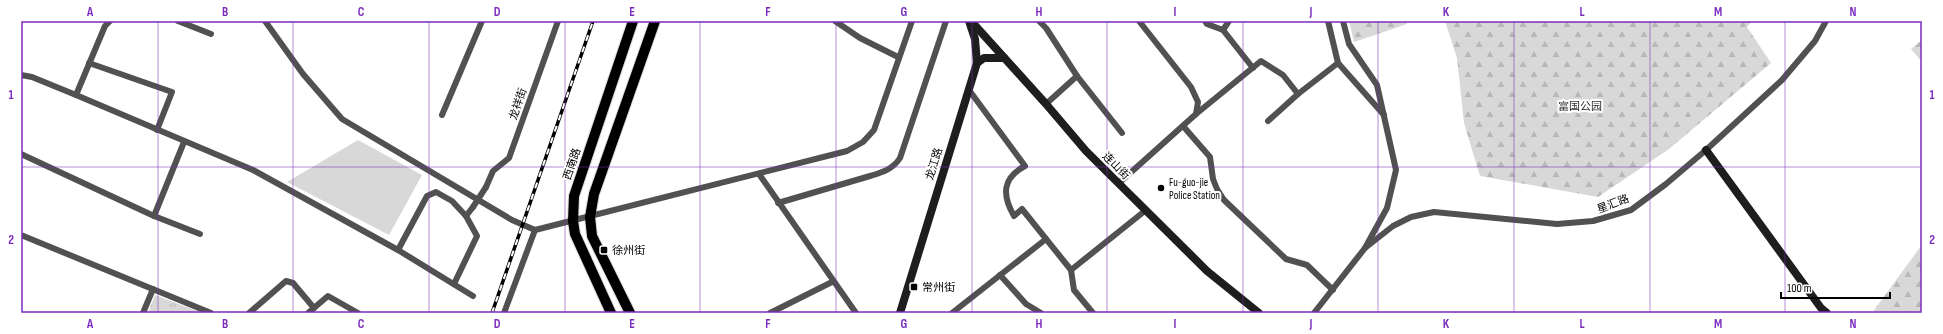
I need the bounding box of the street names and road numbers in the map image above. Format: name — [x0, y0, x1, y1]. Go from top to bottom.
street label: 龙祥街 — [506, 86, 530, 122]
street label: 西南路 — [560, 146, 584, 182]
street label: 龙江路 — [923, 146, 945, 182]
street label: 连山街 — [1100, 150, 1132, 182]
street label: 星汇路 — [1595, 192, 1631, 216]

